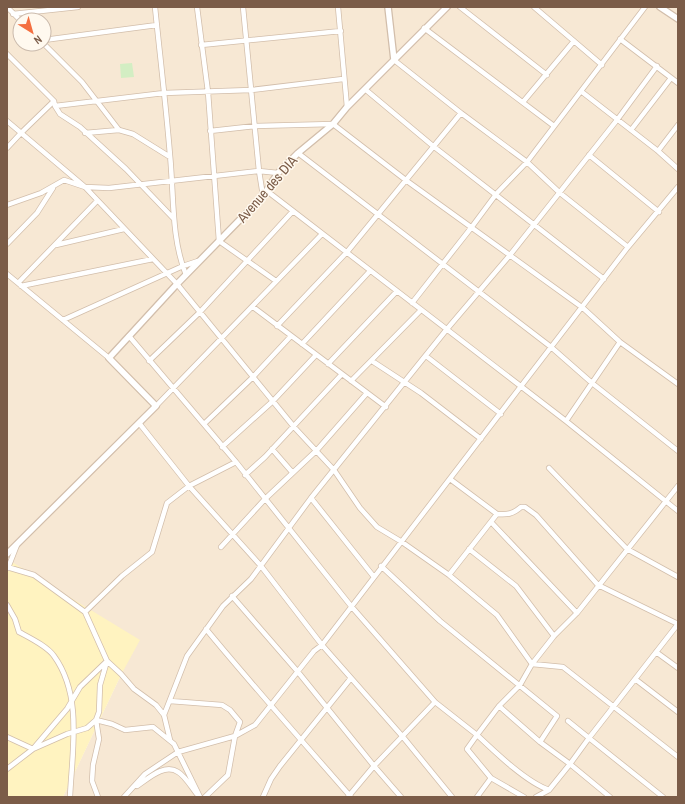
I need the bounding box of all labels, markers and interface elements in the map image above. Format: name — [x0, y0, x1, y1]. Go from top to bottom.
north arrow — [12, 12, 52, 52]
text: N — [31, 32, 45, 48]
street label: Avenue des DIA — [232, 152, 301, 227]

